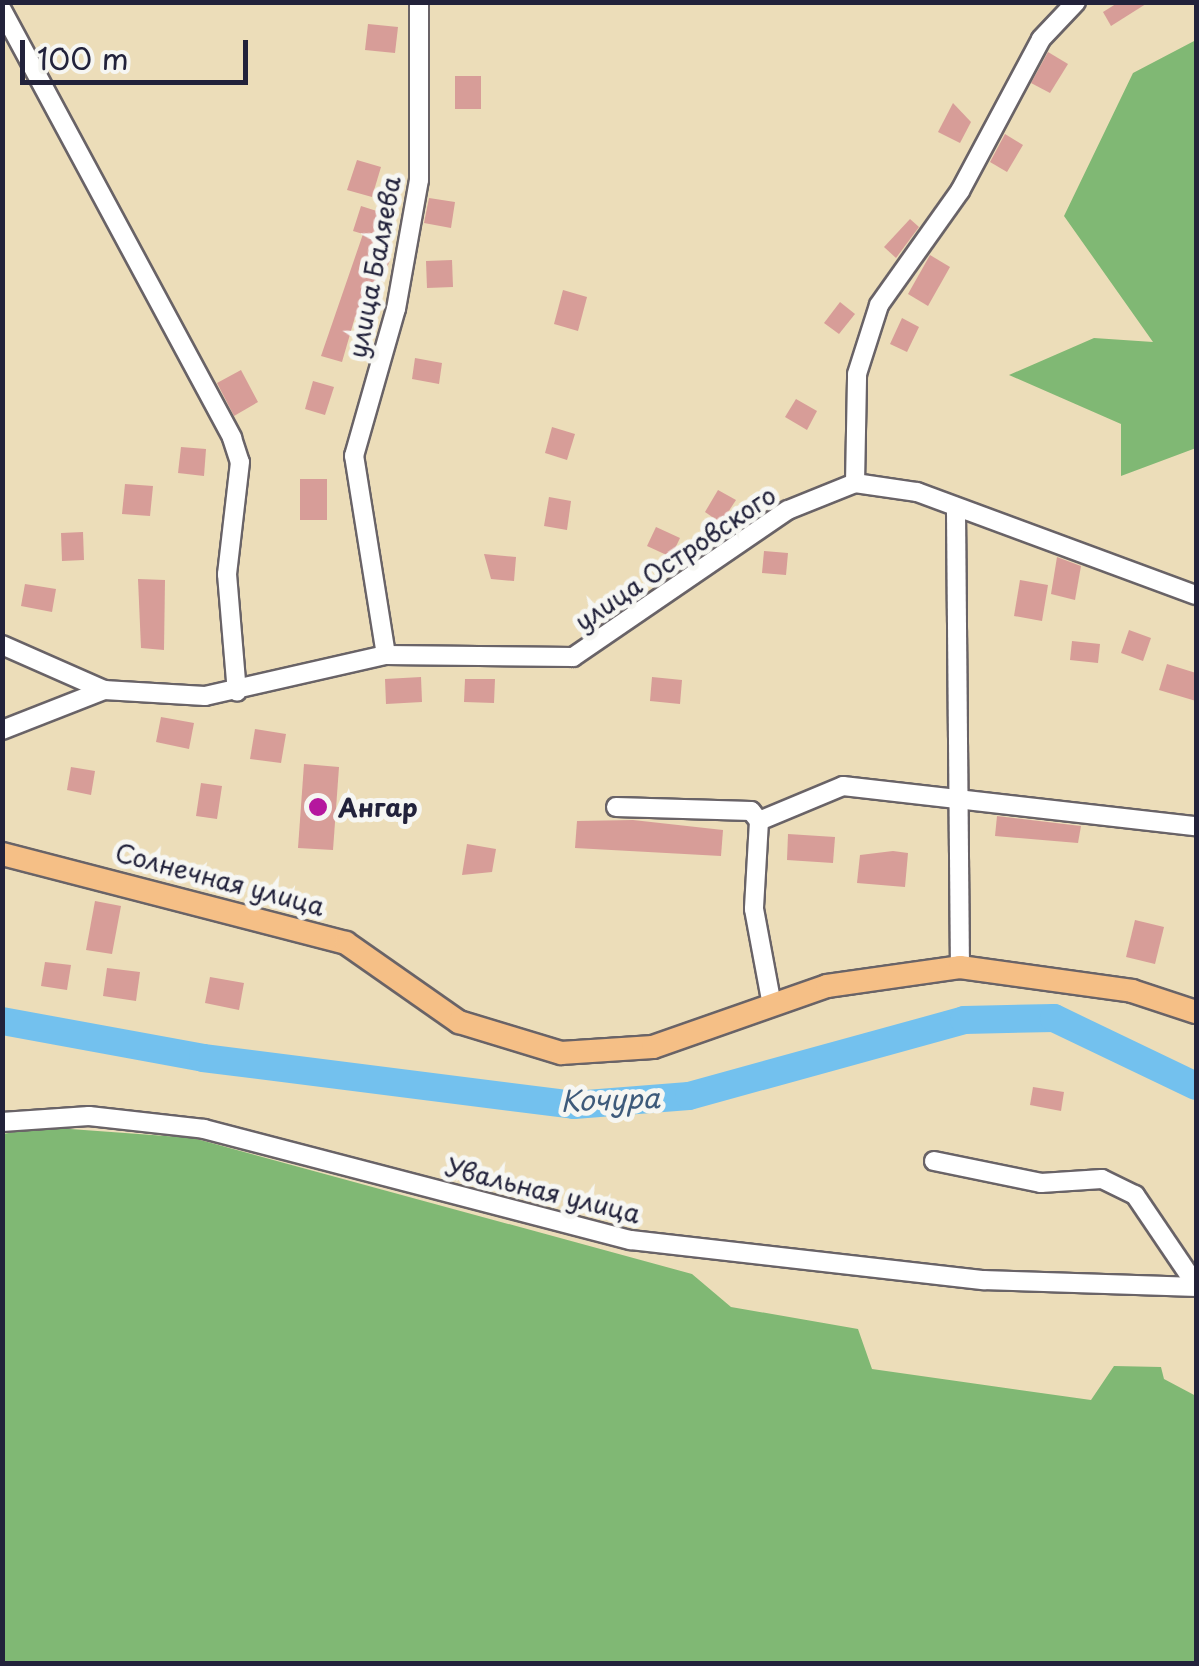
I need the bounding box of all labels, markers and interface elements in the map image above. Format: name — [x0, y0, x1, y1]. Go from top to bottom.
scale bar — [25, 20, 252, 82]
text: 100 m — [37, 35, 129, 80]
street label: улица Баляева — [342, 173, 406, 361]
street label: улица Островского — [568, 479, 782, 637]
place label: Ангар — [338, 792, 418, 822]
marker: Ангар — [307, 796, 329, 818]
street label: Солнечная улица — [111, 836, 329, 922]
water label: Кочура — [560, 1080, 660, 1118]
street label: Увальная улица — [442, 1151, 644, 1229]

